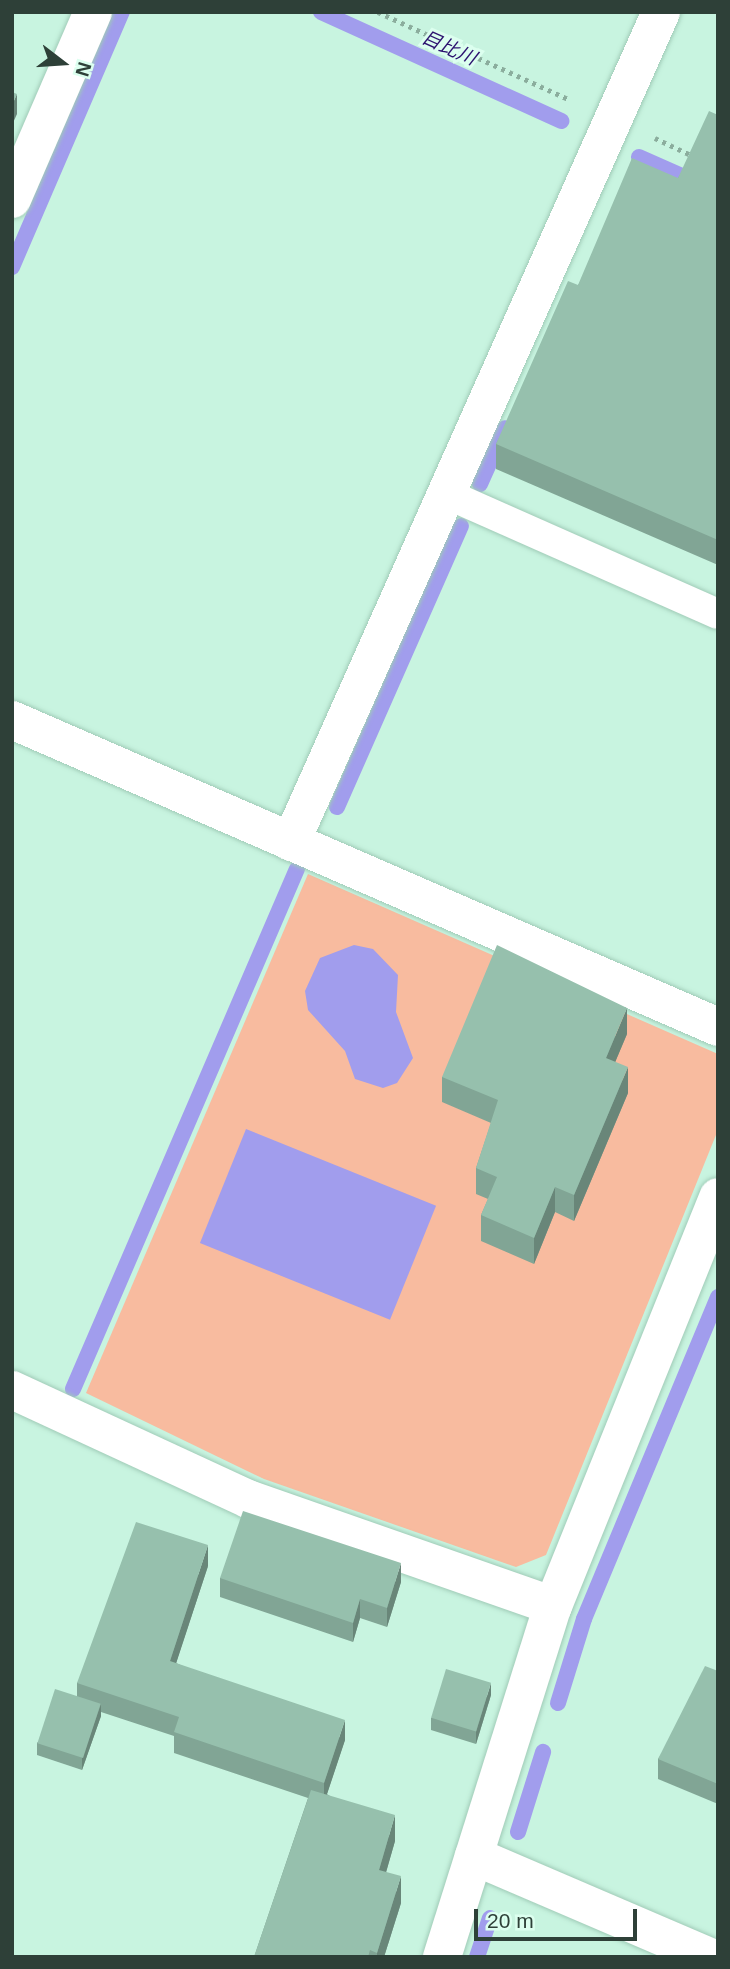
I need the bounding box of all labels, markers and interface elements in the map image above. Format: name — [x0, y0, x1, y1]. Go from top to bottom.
water label: 目比川 — [418, 26, 480, 70]
north arrow — [28, 28, 98, 98]
text: N — [72, 60, 96, 79]
scale bar — [478, 1896, 641, 1940]
text: 20 m — [487, 1909, 534, 1932]

